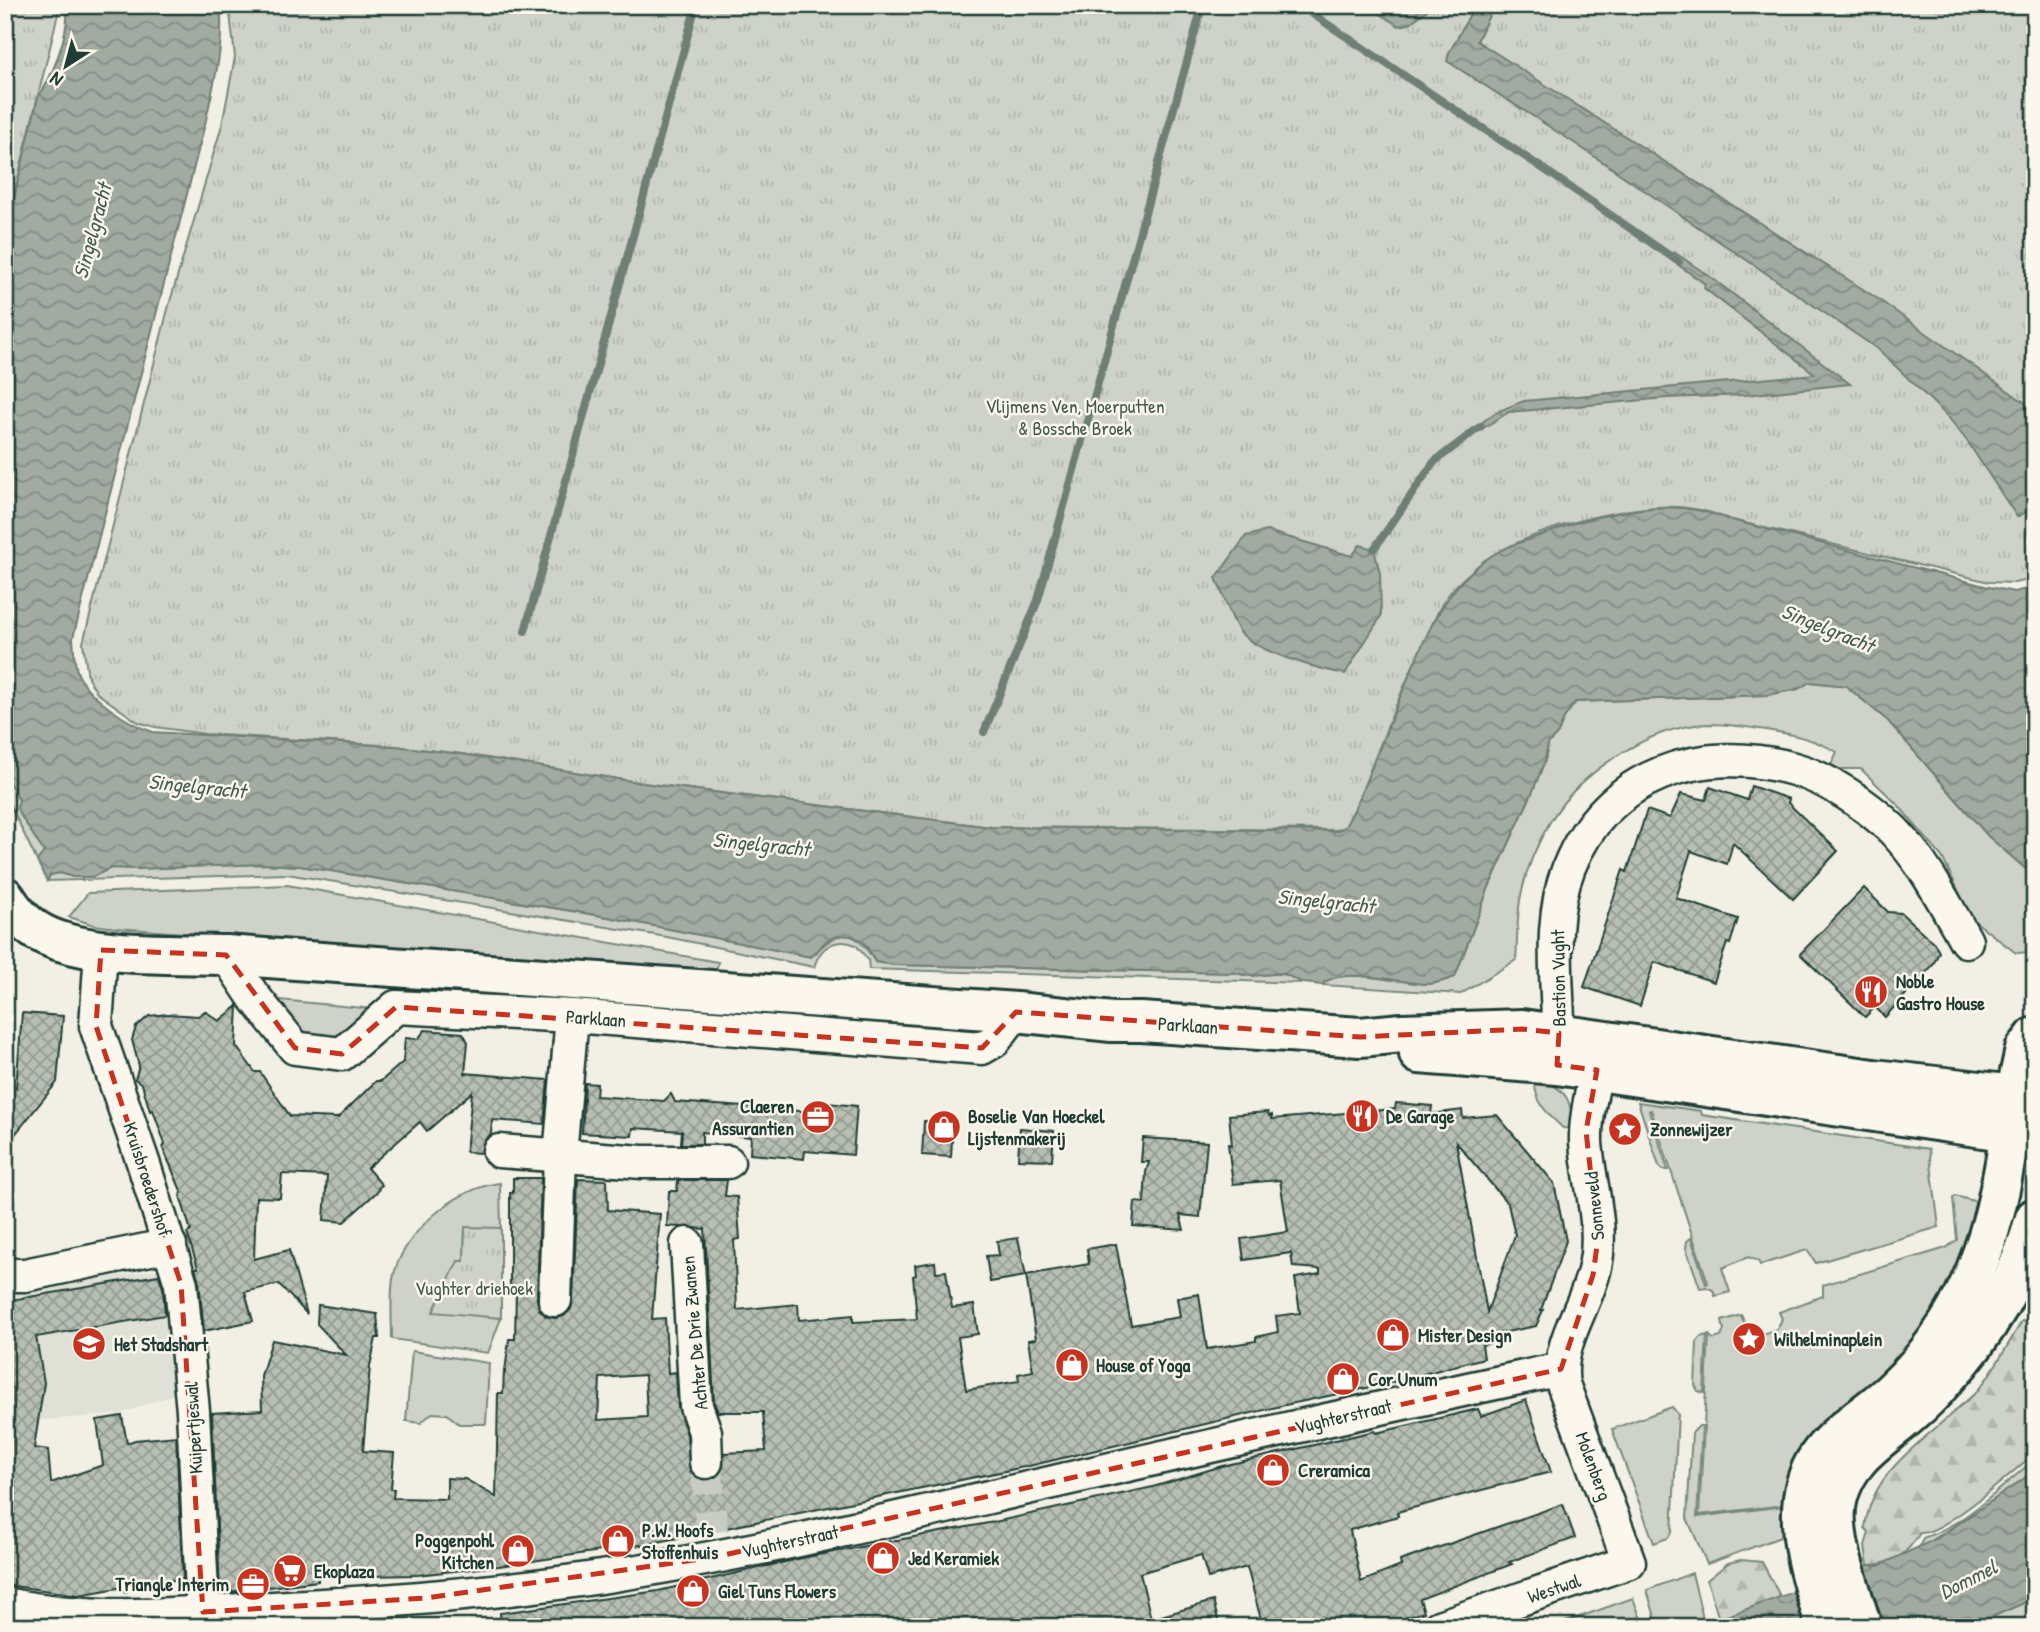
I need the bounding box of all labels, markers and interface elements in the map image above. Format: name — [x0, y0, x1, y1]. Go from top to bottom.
north arrow — [32, 32, 102, 102]
text: N — [44, 66, 68, 93]
water label: Singelgracht — [65, 178, 119, 282]
park label: Vlijmens Ven, Moerputten & Bossche Broek — [985, 393, 1165, 441]
water label: Singelgracht — [1778, 596, 1881, 661]
water label: Singelgracht — [147, 767, 249, 806]
water label: Singelgracht — [711, 825, 813, 864]
water label: Singelgracht — [1276, 882, 1378, 921]
street label: Bastion Vught — [1544, 929, 1572, 1027]
place label: Noble Gastro House — [1896, 968, 1985, 1016]
restaurant icon: Noble Gastro House — [1852, 973, 1890, 1011]
street label: Parklaan — [565, 1003, 627, 1033]
street label: Parklaan — [1157, 1010, 1219, 1040]
place label: Claeren Assurantien — [712, 1093, 794, 1141]
restaurant icon: De Garage — [1343, 1097, 1381, 1135]
office icon: Claeren Assurantien — [799, 1098, 837, 1136]
place label: Boselie Van Hoeckel Lijstenmakerij — [968, 1103, 1105, 1151]
place label: De Garage — [1386, 1103, 1455, 1130]
shop icon: Boselie Van Hoeckel Lijstenmakerij — [925, 1108, 963, 1146]
place icon: Zonnewijzer — [1606, 1110, 1644, 1148]
place label: Zonnewijzer — [1650, 1116, 1733, 1142]
street label: Kruisbroedershof — [117, 1118, 179, 1240]
street label: Sonneveld — [1577, 1170, 1611, 1242]
street label: Achter De Drie Zwanen — [674, 1255, 714, 1411]
park label: Vughter driehoek — [415, 1275, 533, 1301]
shop icon: Mister Design — [1374, 1316, 1412, 1354]
place icon: Wilhelminaplein — [1730, 1320, 1768, 1358]
place label: Mister Design — [1418, 1322, 1512, 1349]
school or university icon: Het Stadshart — [70, 1325, 108, 1363]
place label: Wilhelminaplein — [1774, 1326, 1883, 1353]
place label: Het Stadshart — [114, 1331, 210, 1357]
shop icon: House of Yoga — [1053, 1346, 1091, 1384]
place label: House of Yoga — [1096, 1352, 1191, 1379]
shop icon: Cor Unum — [1324, 1360, 1362, 1398]
place label: Cor Unum — [1368, 1366, 1437, 1392]
street label: Kuipertjeswal — [178, 1380, 208, 1475]
street label: Vughterstraat — [1292, 1392, 1394, 1440]
street label: Molenberg — [1570, 1428, 1618, 1504]
shop icon: Creramica — [1254, 1451, 1292, 1489]
place label: Creramica — [1298, 1457, 1371, 1483]
place label: P.W. Hoofs Stoffenhuis — [642, 1517, 719, 1565]
street label: Vughterstraat — [739, 1518, 841, 1564]
shop icon: P.W. Hoofs Stoffenhuis — [599, 1522, 637, 1560]
place label: Poggenpohl Kitchen — [415, 1527, 495, 1575]
shop icon: Poggenpohl Kitchen — [499, 1532, 537, 1570]
shop icon: Jed Keramiek — [864, 1539, 902, 1577]
place label: Jed Keramiek — [908, 1545, 999, 1571]
supermarket icon: Ekoplaza — [271, 1552, 309, 1590]
water label: Dommel — [1934, 1552, 2003, 1606]
place label: Ekoplaza — [314, 1558, 375, 1585]
office icon: Triangle Interim — [234, 1565, 272, 1603]
street label: Westwal — [1524, 1567, 1585, 1609]
place label: Triangle Interim — [114, 1571, 229, 1598]
shop icon: Giel Tuns Flowers — [674, 1572, 712, 1610]
place label: Giel Tuns Flowers — [718, 1578, 837, 1604]

